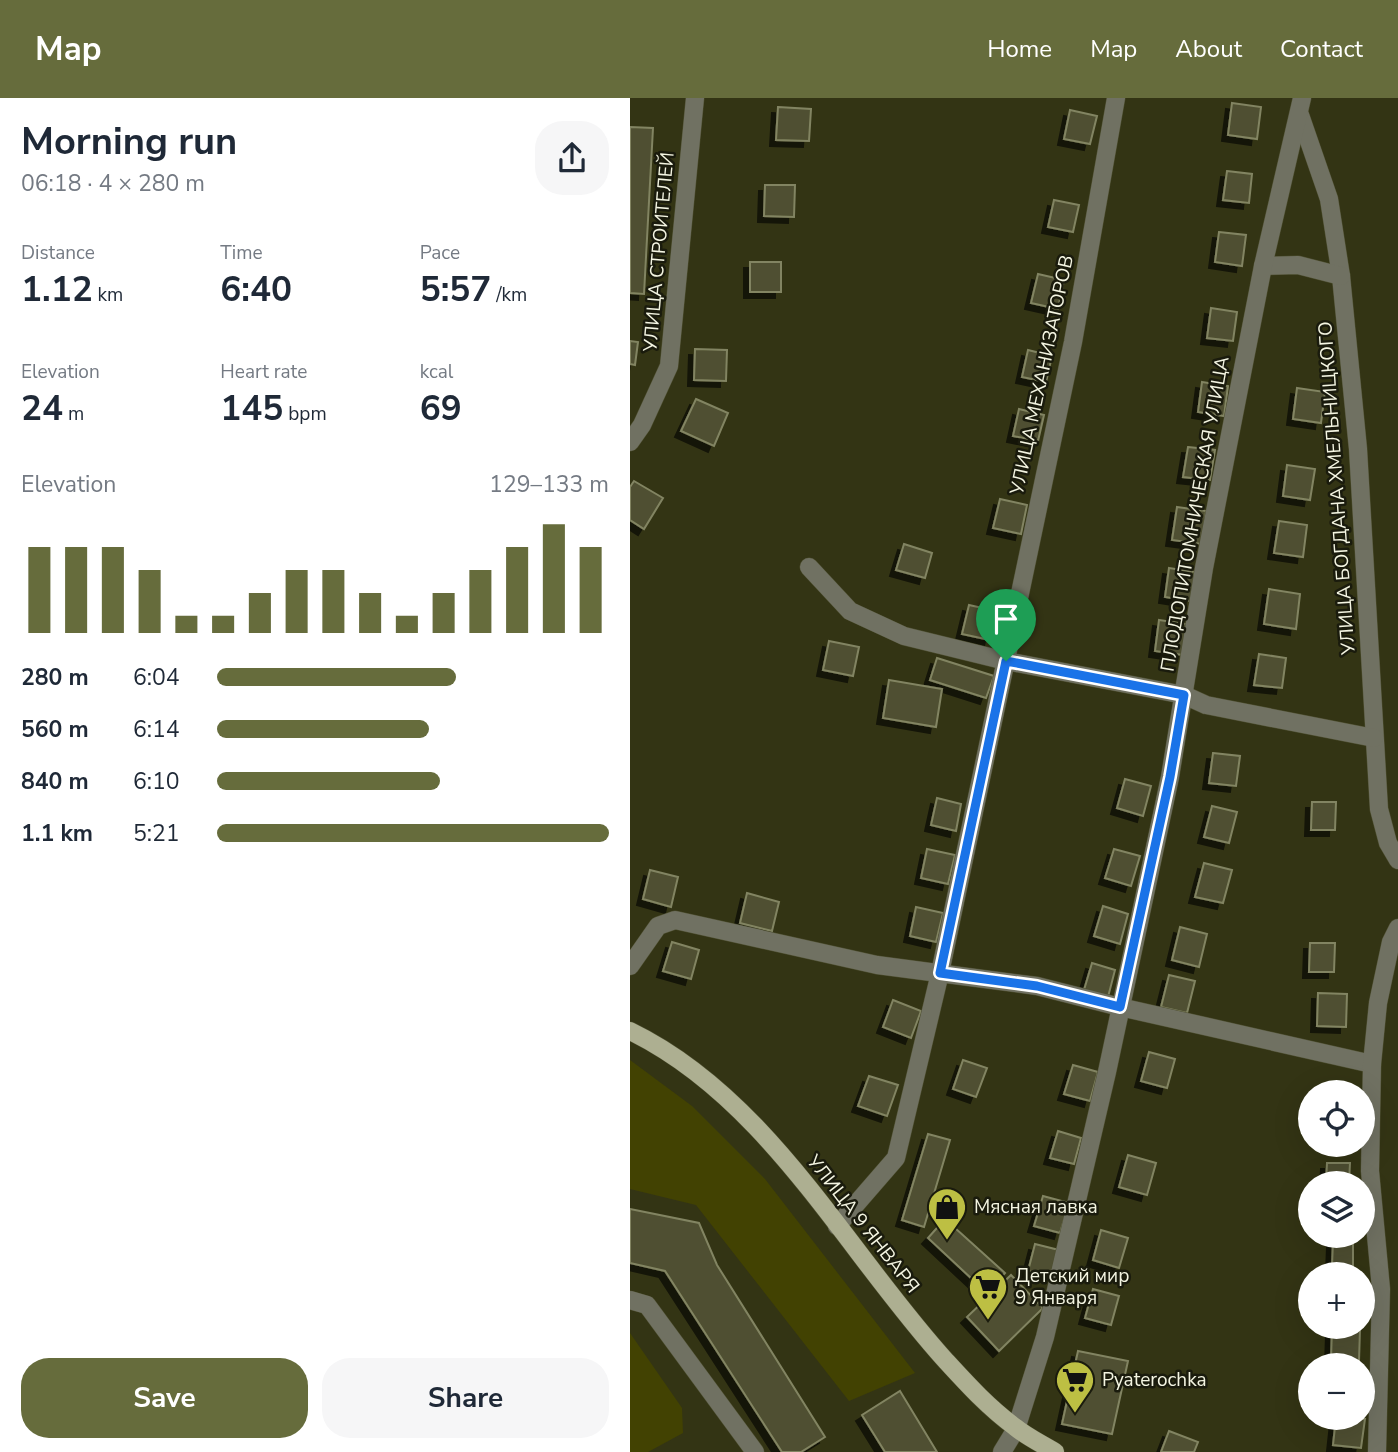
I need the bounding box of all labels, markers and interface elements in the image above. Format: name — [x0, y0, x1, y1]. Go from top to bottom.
text: Map — [35, 27, 102, 72]
text: Home — [987, 33, 1052, 65]
text: Map — [1090, 33, 1137, 65]
text: About — [1175, 33, 1242, 65]
text: Contact — [1280, 33, 1363, 65]
text: Morning run — [21, 116, 237, 167]
button: share — [535, 121, 609, 195]
street label: УЛИЦА СТРОИТЕЛЕЙ — [637, 151, 681, 354]
text: 06:18 · 4 × 280 m — [21, 168, 205, 199]
text: Distance — [21, 240, 95, 266]
text: Time — [220, 240, 263, 266]
text: Pace — [420, 240, 460, 266]
street label: УЛИЦА МЕХАНИЗАТОРОВ — [1004, 253, 1080, 498]
text: 1.12 — [21, 266, 93, 313]
text: 6:40 — [220, 266, 292, 313]
text: 5:57 — [420, 266, 491, 313]
text: km — [93, 282, 123, 308]
text: /km — [491, 282, 527, 308]
street label: УЛИЦА БОГДАНА ХМЕЛЬНИЦКОГО — [1312, 320, 1362, 656]
street label: ПЛОДОПИТОМНИЧЕСКАЯ УЛИЦА — [1154, 354, 1236, 674]
text: Elevation — [21, 359, 100, 385]
text: Heart rate — [220, 359, 307, 385]
text: kcal — [420, 359, 453, 385]
text: 24 — [21, 385, 63, 432]
text: 145 — [220, 385, 283, 432]
text: 69 — [420, 385, 462, 432]
text: m — [63, 401, 84, 427]
text: bpm — [283, 401, 327, 427]
text: Elevation — [21, 469, 116, 500]
text: 129–133 m — [489, 469, 609, 500]
pin — [976, 589, 1036, 661]
icon: arrive — [987, 600, 1025, 638]
text: 280 m — [21, 662, 89, 693]
text: 6:04 — [133, 662, 180, 693]
text: 560 m — [21, 714, 89, 745]
text: 6:14 — [133, 714, 180, 745]
text: 840 m — [21, 766, 89, 797]
text: 6:10 — [133, 766, 180, 797]
text: 1.1 km — [21, 818, 93, 849]
text: 5:21 — [133, 818, 180, 849]
map controls — [1298, 1080, 1375, 1430]
button: locate — [1298, 1080, 1375, 1157]
street label: УЛИЦА 9 ЯНВАРЯ — [800, 1149, 925, 1299]
button: layers — [1298, 1171, 1375, 1248]
shop icon: Мясная лавка — [926, 1186, 968, 1241]
place label: Мясная лавка — [974, 1194, 1098, 1220]
button: + — [1298, 1262, 1375, 1339]
place label: Детский мир 9 Января — [1015, 1263, 1129, 1311]
supermarket icon: Детский мир 9 Января — [967, 1266, 1009, 1321]
button: − — [1298, 1353, 1375, 1430]
button: Save — [21, 1358, 308, 1438]
button: Share — [322, 1358, 609, 1438]
supermarket icon: Pyaterochka — [1054, 1359, 1096, 1414]
place label: Pyaterochka — [1102, 1367, 1207, 1393]

